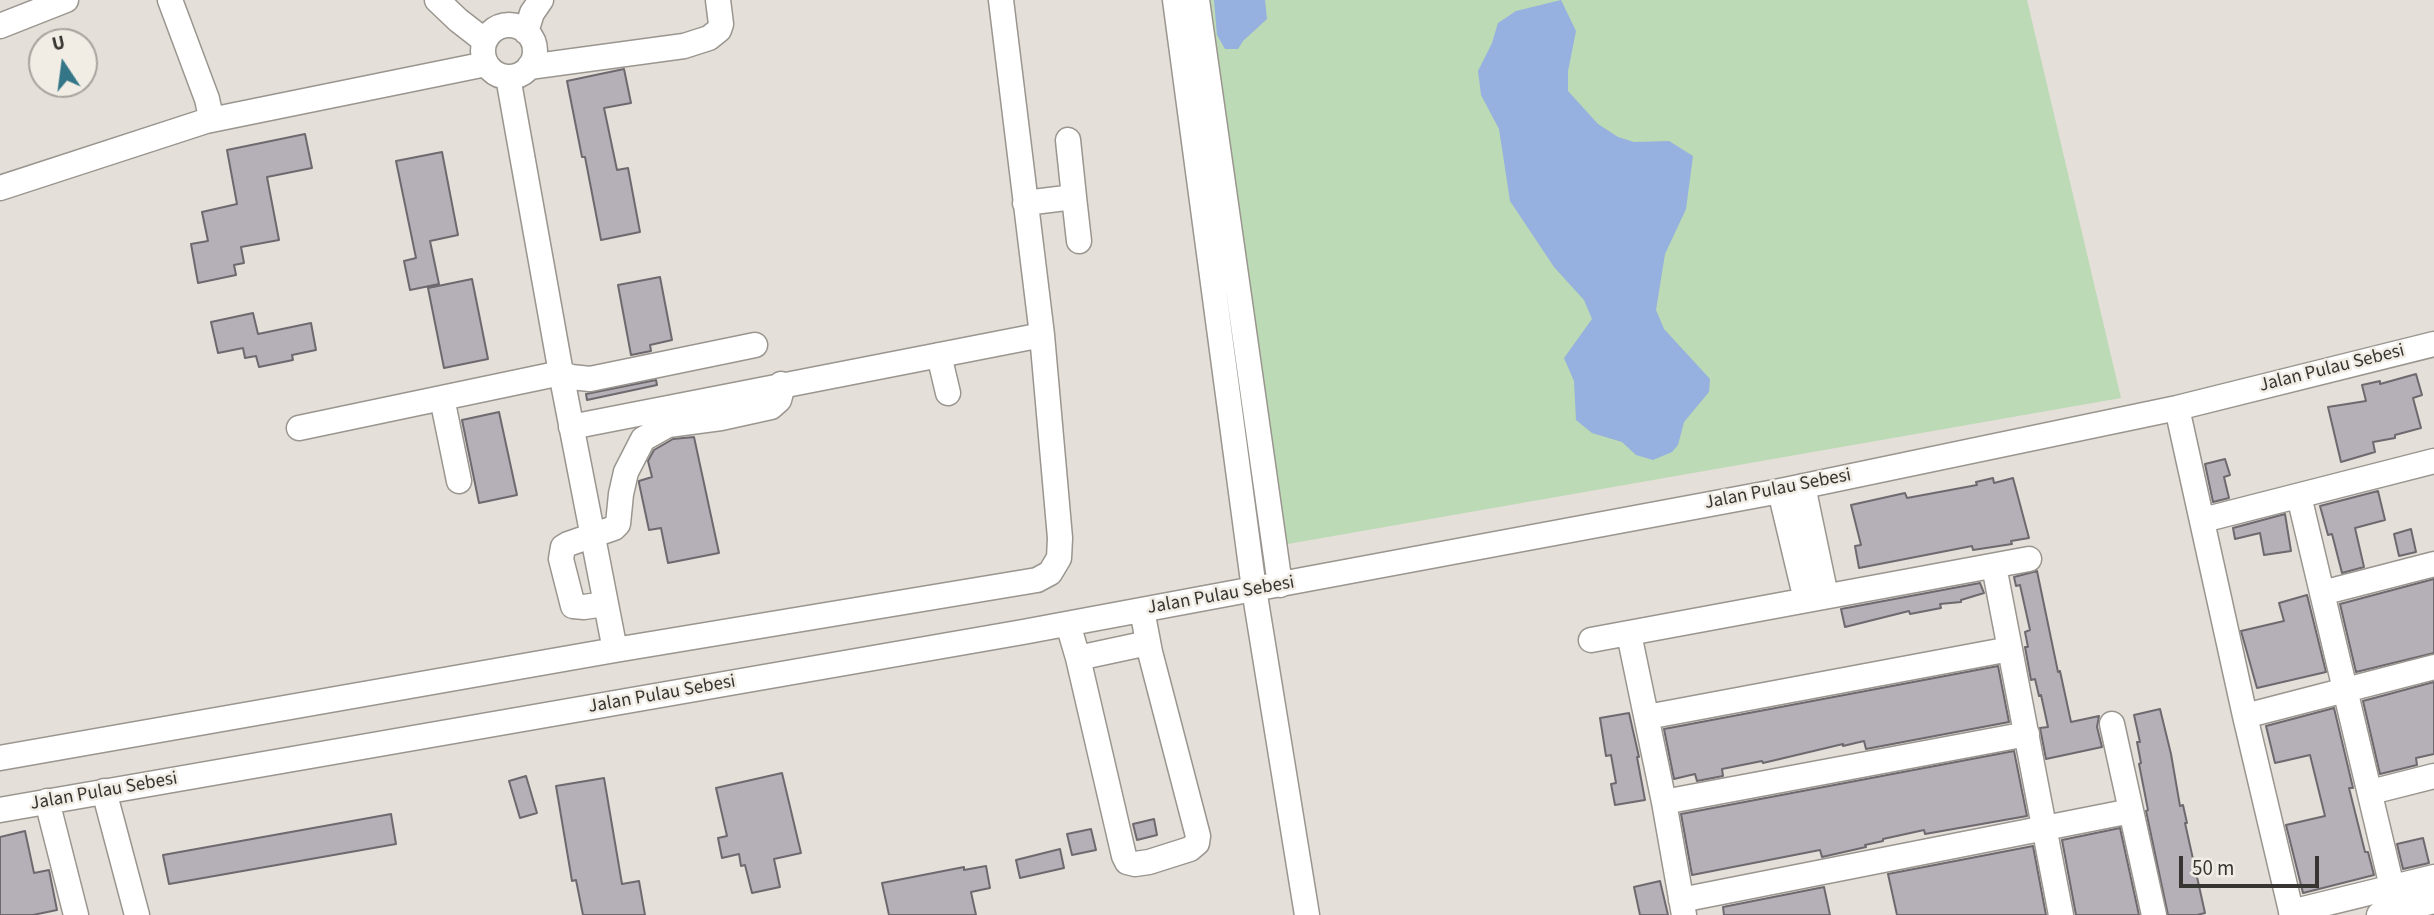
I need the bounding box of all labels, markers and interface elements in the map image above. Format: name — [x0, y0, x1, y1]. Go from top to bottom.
north arrow — [28, 28, 98, 98]
text: U — [49, 29, 68, 59]
street label: Jalan Pulau Sebesi — [2257, 340, 2407, 398]
street label: Jalan Pulau Sebesi — [1703, 465, 1853, 515]
street label: Jalan Pulau Sebesi — [1146, 572, 1296, 620]
street label: Jalan Pulau Sebesi — [587, 671, 737, 719]
street label: Jalan Pulau Sebesi — [29, 768, 179, 816]
scale bar — [2182, 842, 2322, 886]
text: 50 m — [2192, 853, 2234, 883]

